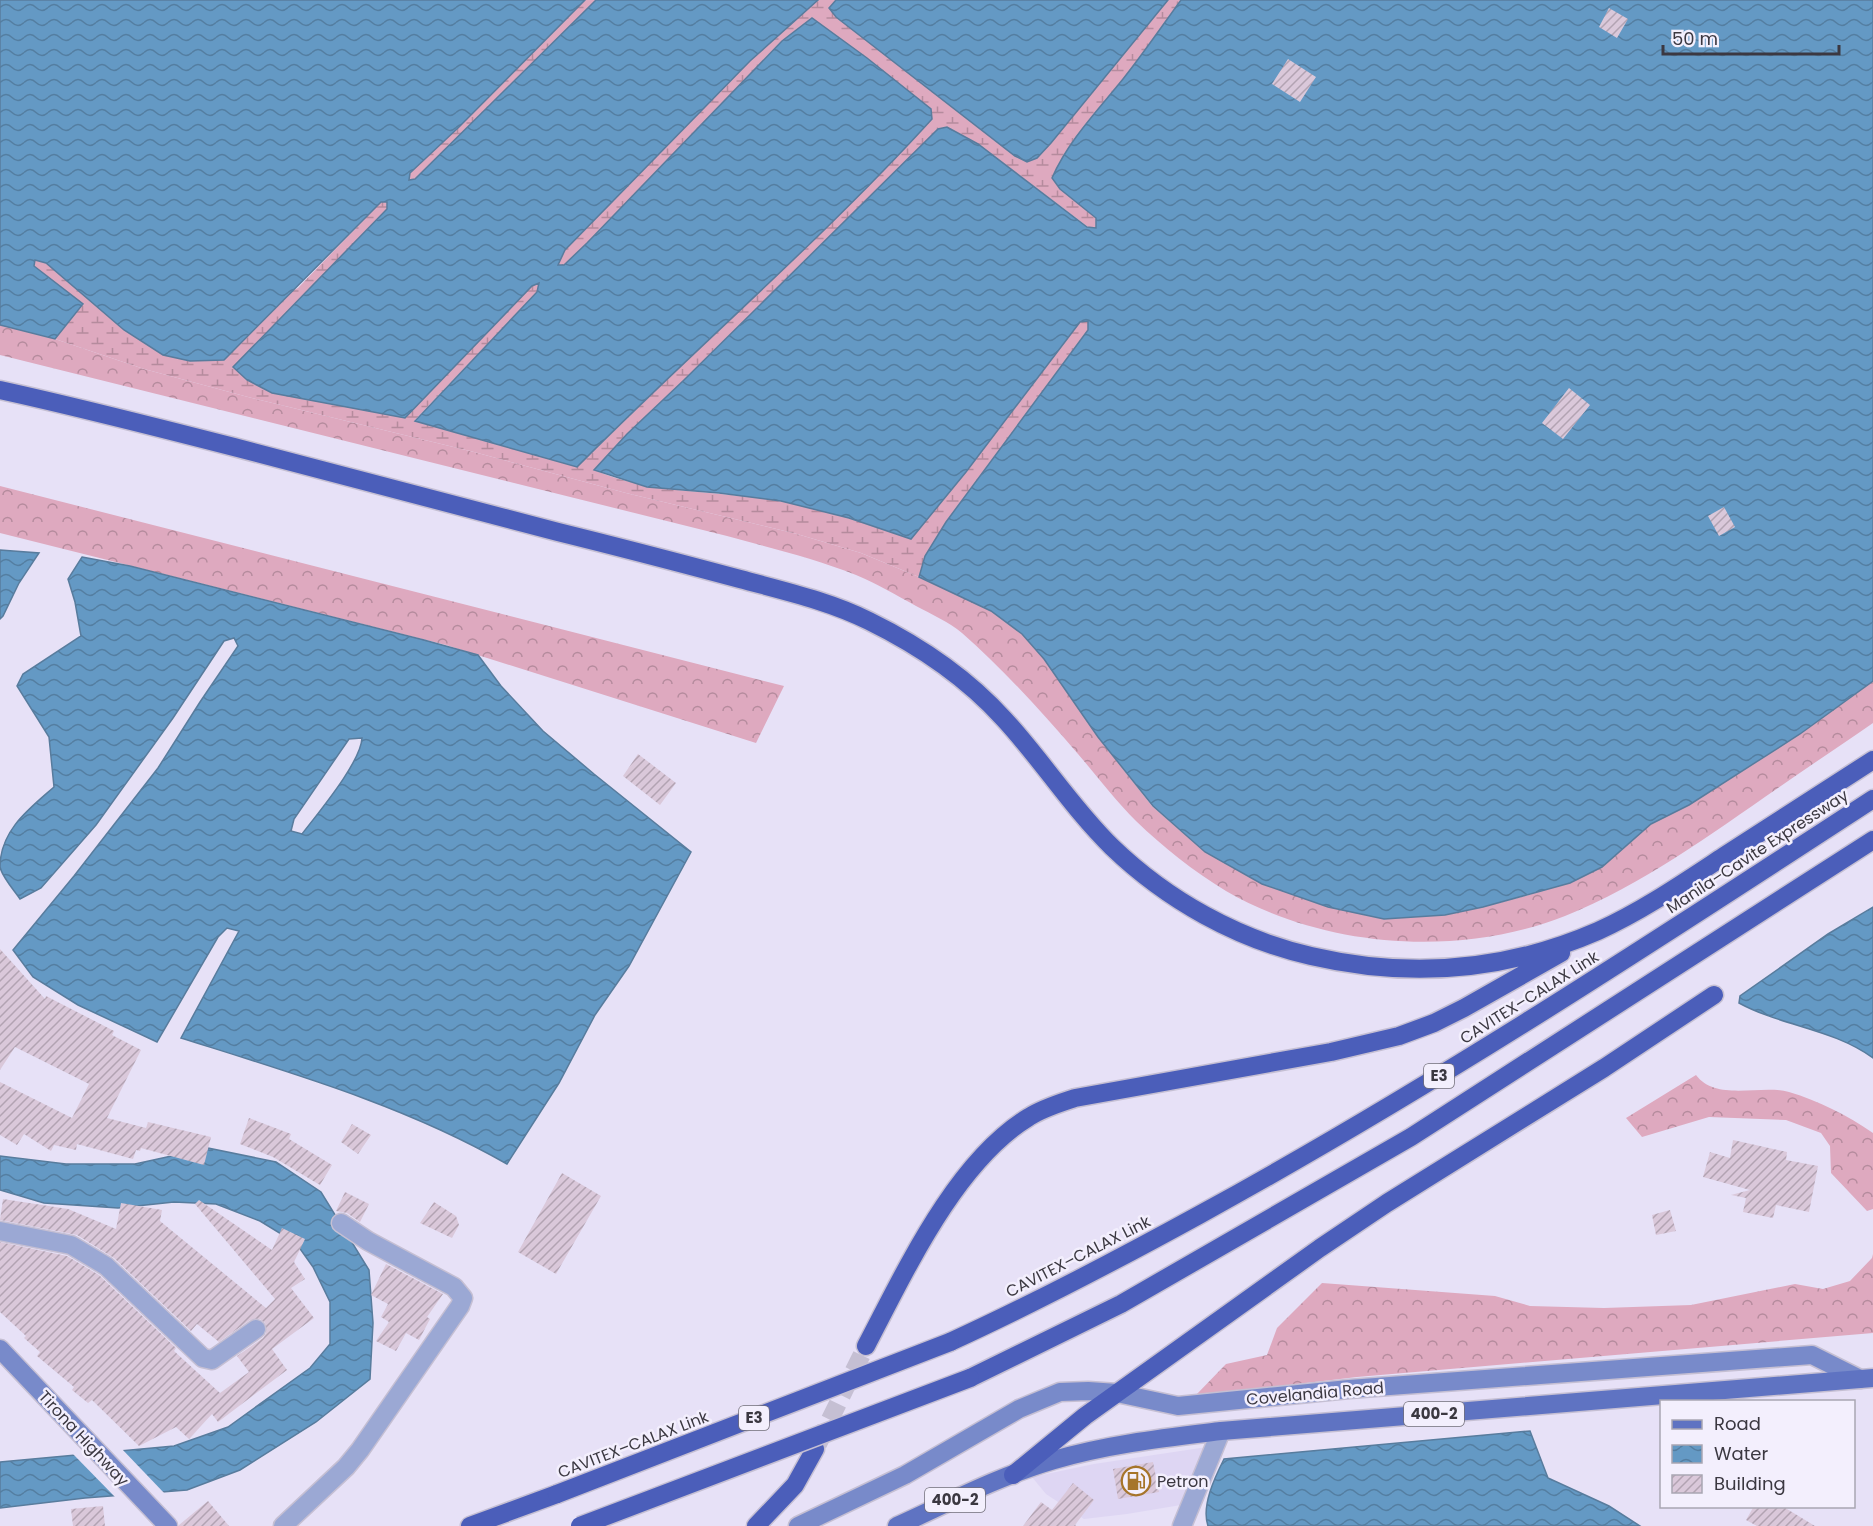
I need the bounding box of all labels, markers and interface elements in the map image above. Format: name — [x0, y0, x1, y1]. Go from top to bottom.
scale bar — [1663, 18, 1838, 56]
text: 50 m — [1672, 26, 1718, 51]
street label: Manila–Cavite Expressway — [1662, 784, 1853, 919]
street label: CAVITEX–CALAX Link — [1455, 945, 1604, 1050]
road number: E3 — [1424, 1064, 1454, 1088]
street label: CAVITEX–CALAX Link — [1002, 1210, 1155, 1303]
street label: Covelandia Road — [1245, 1376, 1385, 1411]
street label: Tirona Highway — [33, 1385, 134, 1491]
legend — [1660, 1400, 1855, 1508]
road number: 400-2 — [1404, 1402, 1464, 1426]
street label: CAVITEX–CALAX Link — [554, 1405, 713, 1484]
road number: E3 — [739, 1406, 769, 1430]
text: Road — [1714, 1411, 1761, 1436]
text: Water — [1714, 1441, 1768, 1466]
fuel station icon: Petron — [1120, 1465, 1152, 1497]
place label: Petron — [1157, 1470, 1208, 1493]
text: Building — [1714, 1471, 1786, 1496]
road number: 400-2 — [925, 1488, 985, 1512]

